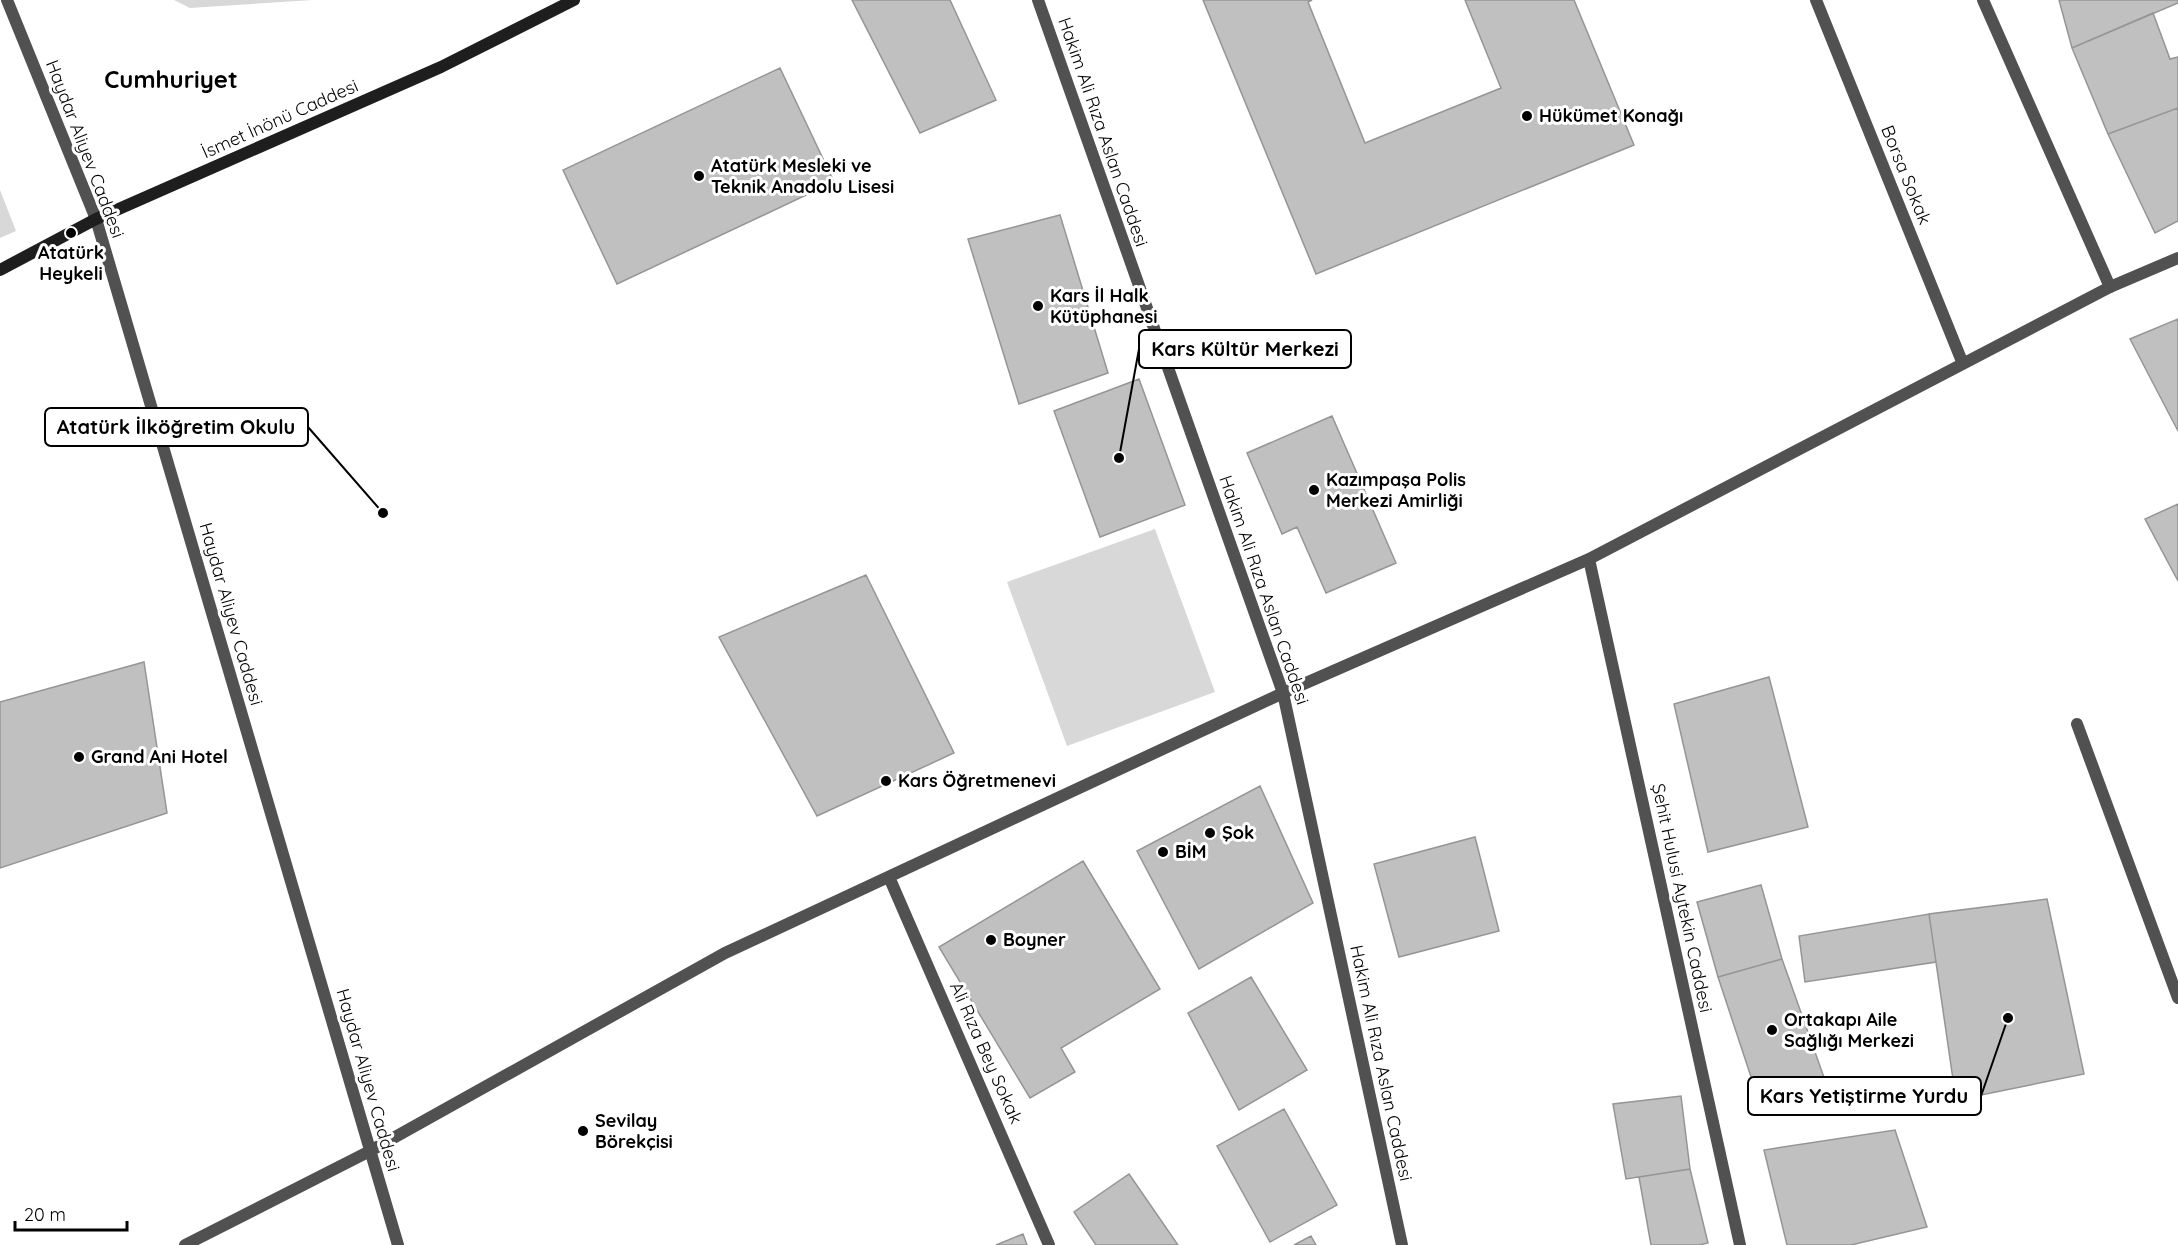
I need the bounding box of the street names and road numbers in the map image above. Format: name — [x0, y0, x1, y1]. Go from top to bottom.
street label: Hakim Ali Rıza Aslan Caddesi — [1053, 14, 1154, 250]
street label: Haydar Aliyev Caddesi — [41, 57, 130, 241]
street label: İsmet İnönü Caddesi — [198, 74, 362, 163]
street label: Borsa Sokak — [1876, 122, 1937, 228]
street label: Hakim Ali Rıza Aslan Caddesi — [1214, 472, 1315, 708]
street label: Haydar Aliyev Caddesi — [194, 520, 269, 708]
street label: Şehit Hulusi Aytekin Caddesi — [1647, 781, 1718, 1014]
street label: Hakim Ali Rıza Aslan Caddesi — [1345, 943, 1418, 1183]
street label: Ali Rıza Bey Sokak — [945, 978, 1028, 1127]
street label: Haydar Aliyev Caddesi — [331, 986, 406, 1174]

